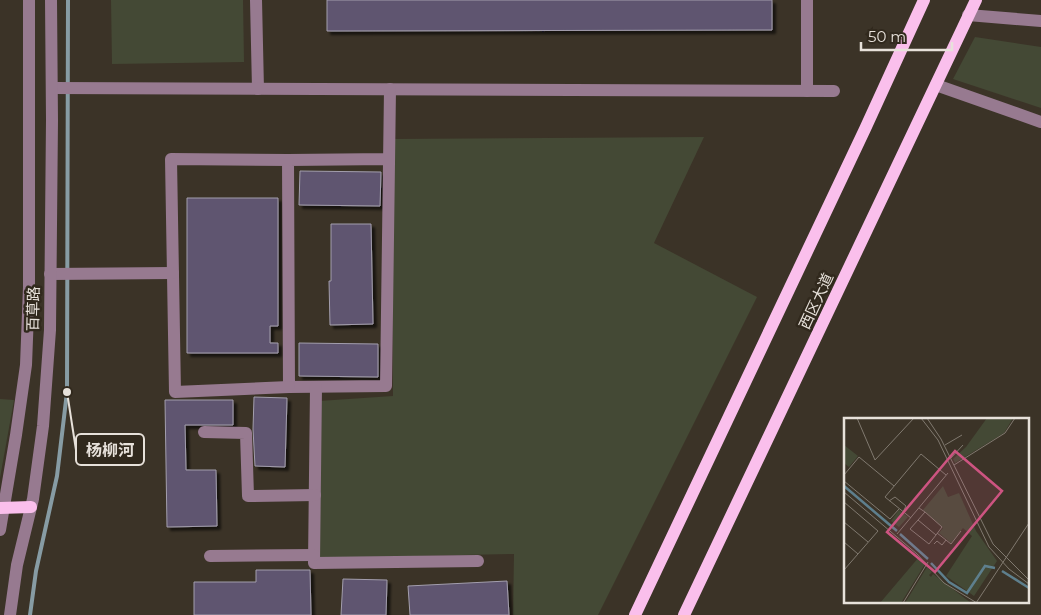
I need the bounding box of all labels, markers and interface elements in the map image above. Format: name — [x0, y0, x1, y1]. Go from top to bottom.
scale bar — [861, 20, 952, 52]
text: 50 m — [868, 27, 906, 46]
street label: 西区大道 — [795, 270, 837, 332]
street label: 百草路 — [23, 286, 43, 332]
inset map — [844, 418, 1028, 602]
callout: 杨柳河 — [76, 434, 144, 465]
text: 杨柳河 — [86, 441, 134, 460]

